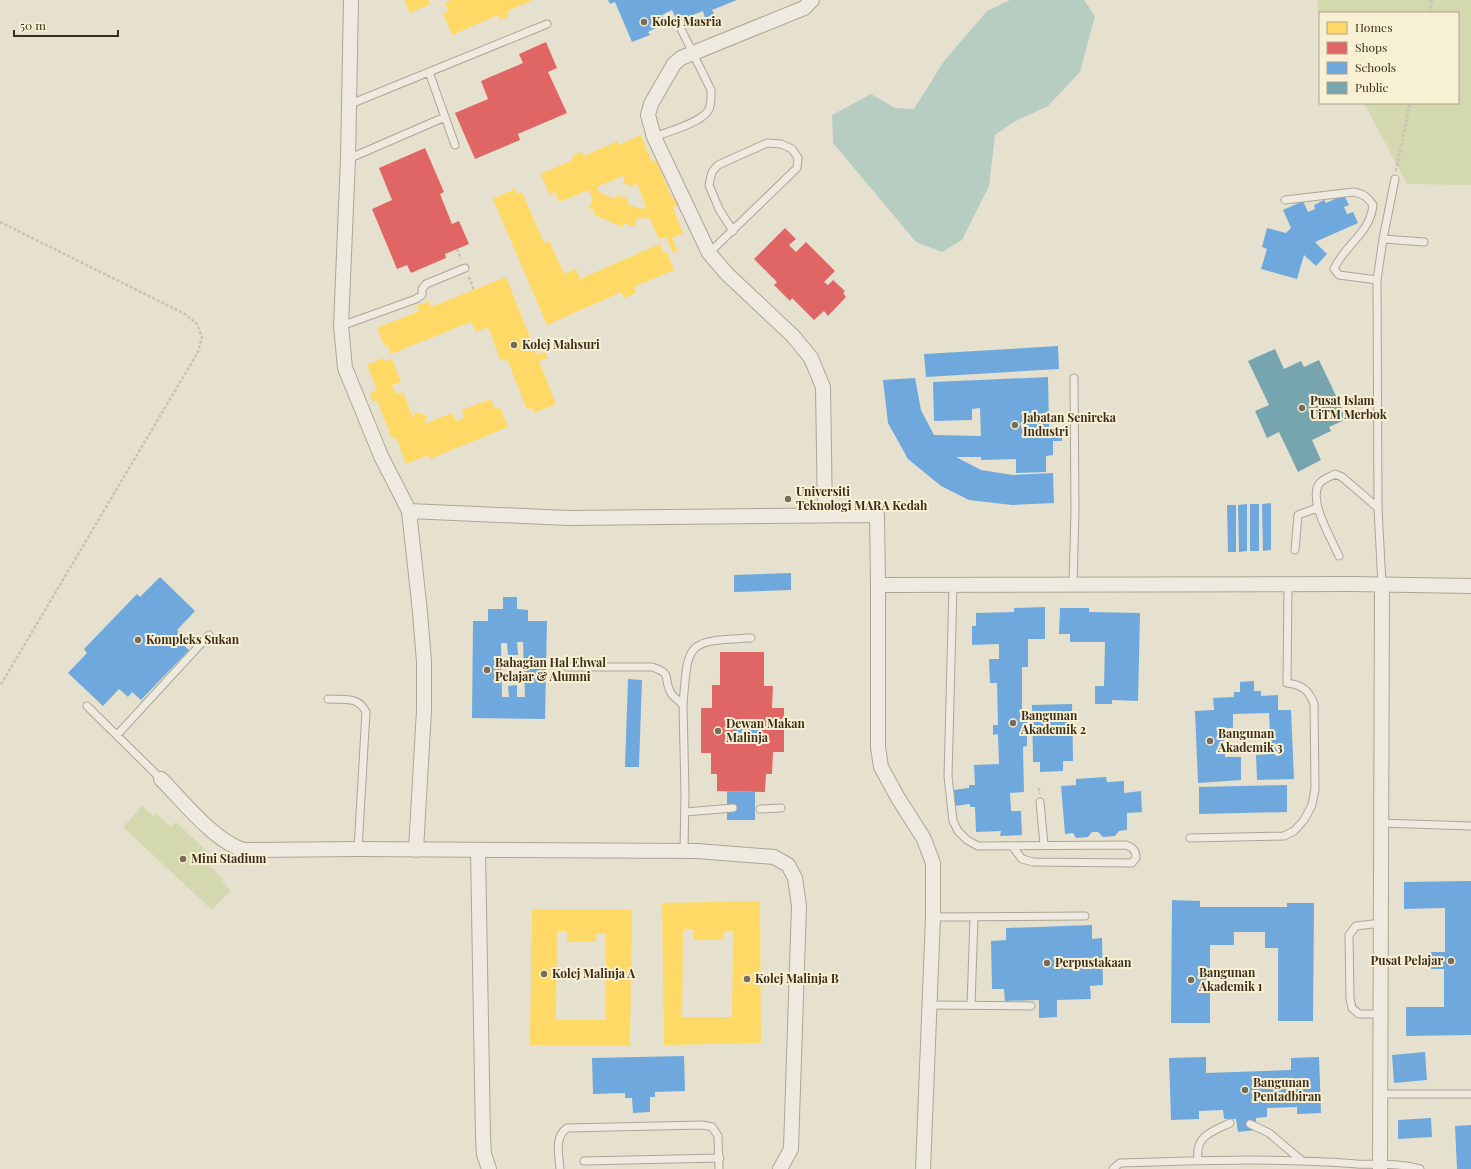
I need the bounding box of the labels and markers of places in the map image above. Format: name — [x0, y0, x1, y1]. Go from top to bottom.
place label: Kolej Masria — [652, 13, 722, 29]
marker: Kolej Masria — [639, 17, 649, 27]
place label: Kolej Mahsuri — [522, 336, 600, 352]
marker: Kolej Mahsuri — [509, 340, 519, 350]
place label: Pusat Islam UiTM Merbok — [1310, 392, 1388, 422]
marker: Pusat Islam UiTM Merbok — [1297, 403, 1307, 413]
place label: Jabatan Senireka Industri — [1022, 409, 1117, 439]
marker: Jabatan Senireka Industri — [1010, 420, 1020, 430]
place label: Universiti Teknologi MARA Kedah — [796, 483, 928, 513]
marker: Universiti Teknologi MARA Kedah — [783, 494, 793, 504]
place label: Kompleks Sukan — [146, 631, 240, 647]
marker: Kompleks Sukan — [133, 635, 143, 645]
place label: Bahagian Hal Ehwal Pelajar & Alumni — [495, 654, 606, 684]
marker: Bahagian Hal Ehwal Pelajar & Alumni — [482, 665, 492, 675]
place label: Bangunan Akademik 2 — [1020, 707, 1086, 737]
place label: Dewan Makan Malinja — [726, 715, 805, 745]
marker: Bangunan Akademik 2 — [1008, 718, 1018, 728]
place label: Bangunan Akademik 3 — [1217, 725, 1283, 755]
marker: Dewan Makan Malinja — [713, 726, 723, 736]
marker: Bangunan Akademik 3 — [1205, 736, 1215, 746]
place label: Mini Stadium — [191, 850, 267, 866]
marker: Mini Stadium — [178, 854, 188, 864]
place label: Pusat Pelajar — [1370, 952, 1443, 968]
place label: Perpustakaan — [1055, 954, 1132, 970]
marker: Pusat Pelajar — [1446, 956, 1456, 966]
marker: Perpustakaan — [1042, 958, 1052, 968]
place label: Bangunan Akademik 1 — [1198, 964, 1263, 994]
place label: Kolej Malinja A — [552, 965, 636, 981]
marker: Kolej Malinja A — [539, 969, 549, 979]
place label: Kolej Malinja B — [755, 970, 839, 986]
marker: Kolej Malinja B — [742, 974, 752, 984]
marker: Bangunan Akademik 1 — [1186, 975, 1196, 985]
place label: Bangunan Pentadbiran — [1253, 1074, 1322, 1104]
marker: Bangunan Pentadbiran — [1240, 1085, 1250, 1095]

